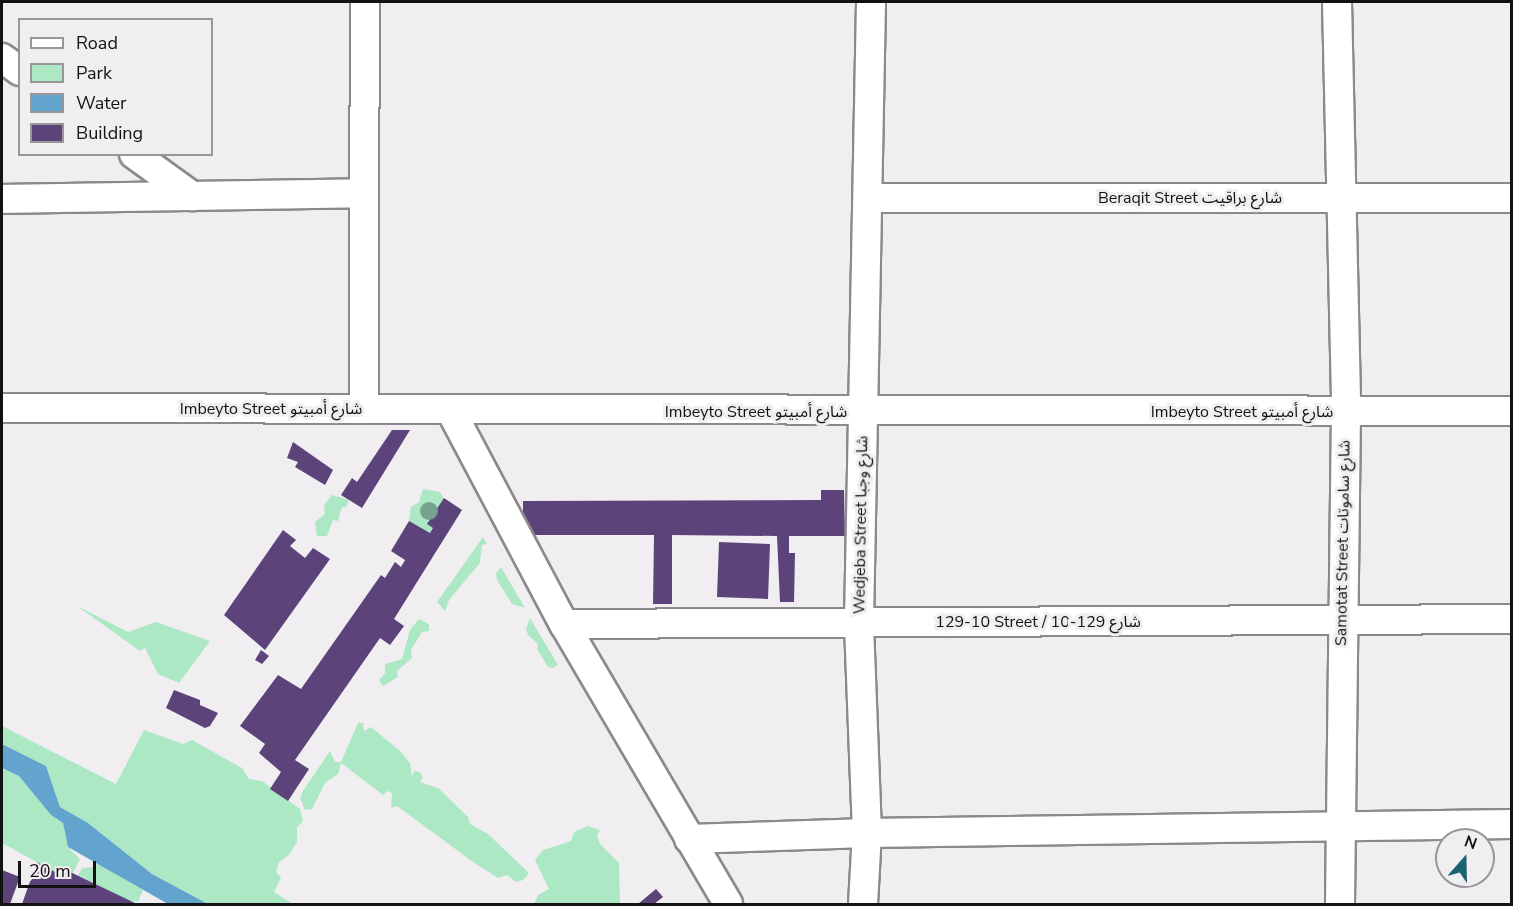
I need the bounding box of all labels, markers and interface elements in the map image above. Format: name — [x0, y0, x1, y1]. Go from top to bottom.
legend — [18, 18, 213, 156]
text: Road — [76, 31, 118, 55]
text: Park — [76, 61, 112, 85]
text: Water — [76, 91, 127, 115]
text: Building — [76, 121, 143, 145]
street label: Beraqit Street شارع براقيت — [1098, 188, 1282, 208]
street label: Imbeyto Street شارع أمبيتو — [180, 399, 362, 419]
street label: Imbeyto Street شارع أمبيتو — [665, 402, 847, 422]
street label: Imbeyto Street شارع أمبيتو — [1151, 402, 1333, 422]
street label: Wedjeba Street شارع وجبا — [850, 436, 872, 614]
street label: Samotat Street شارع ساموتات — [1332, 440, 1354, 646]
street label: 129-10 Street / شارع 129-10 — [935, 612, 1141, 632]
north arrow — [1435, 828, 1495, 888]
text: N — [1461, 831, 1480, 855]
scale bar — [21, 849, 99, 887]
text: 20 m — [29, 859, 71, 883]

